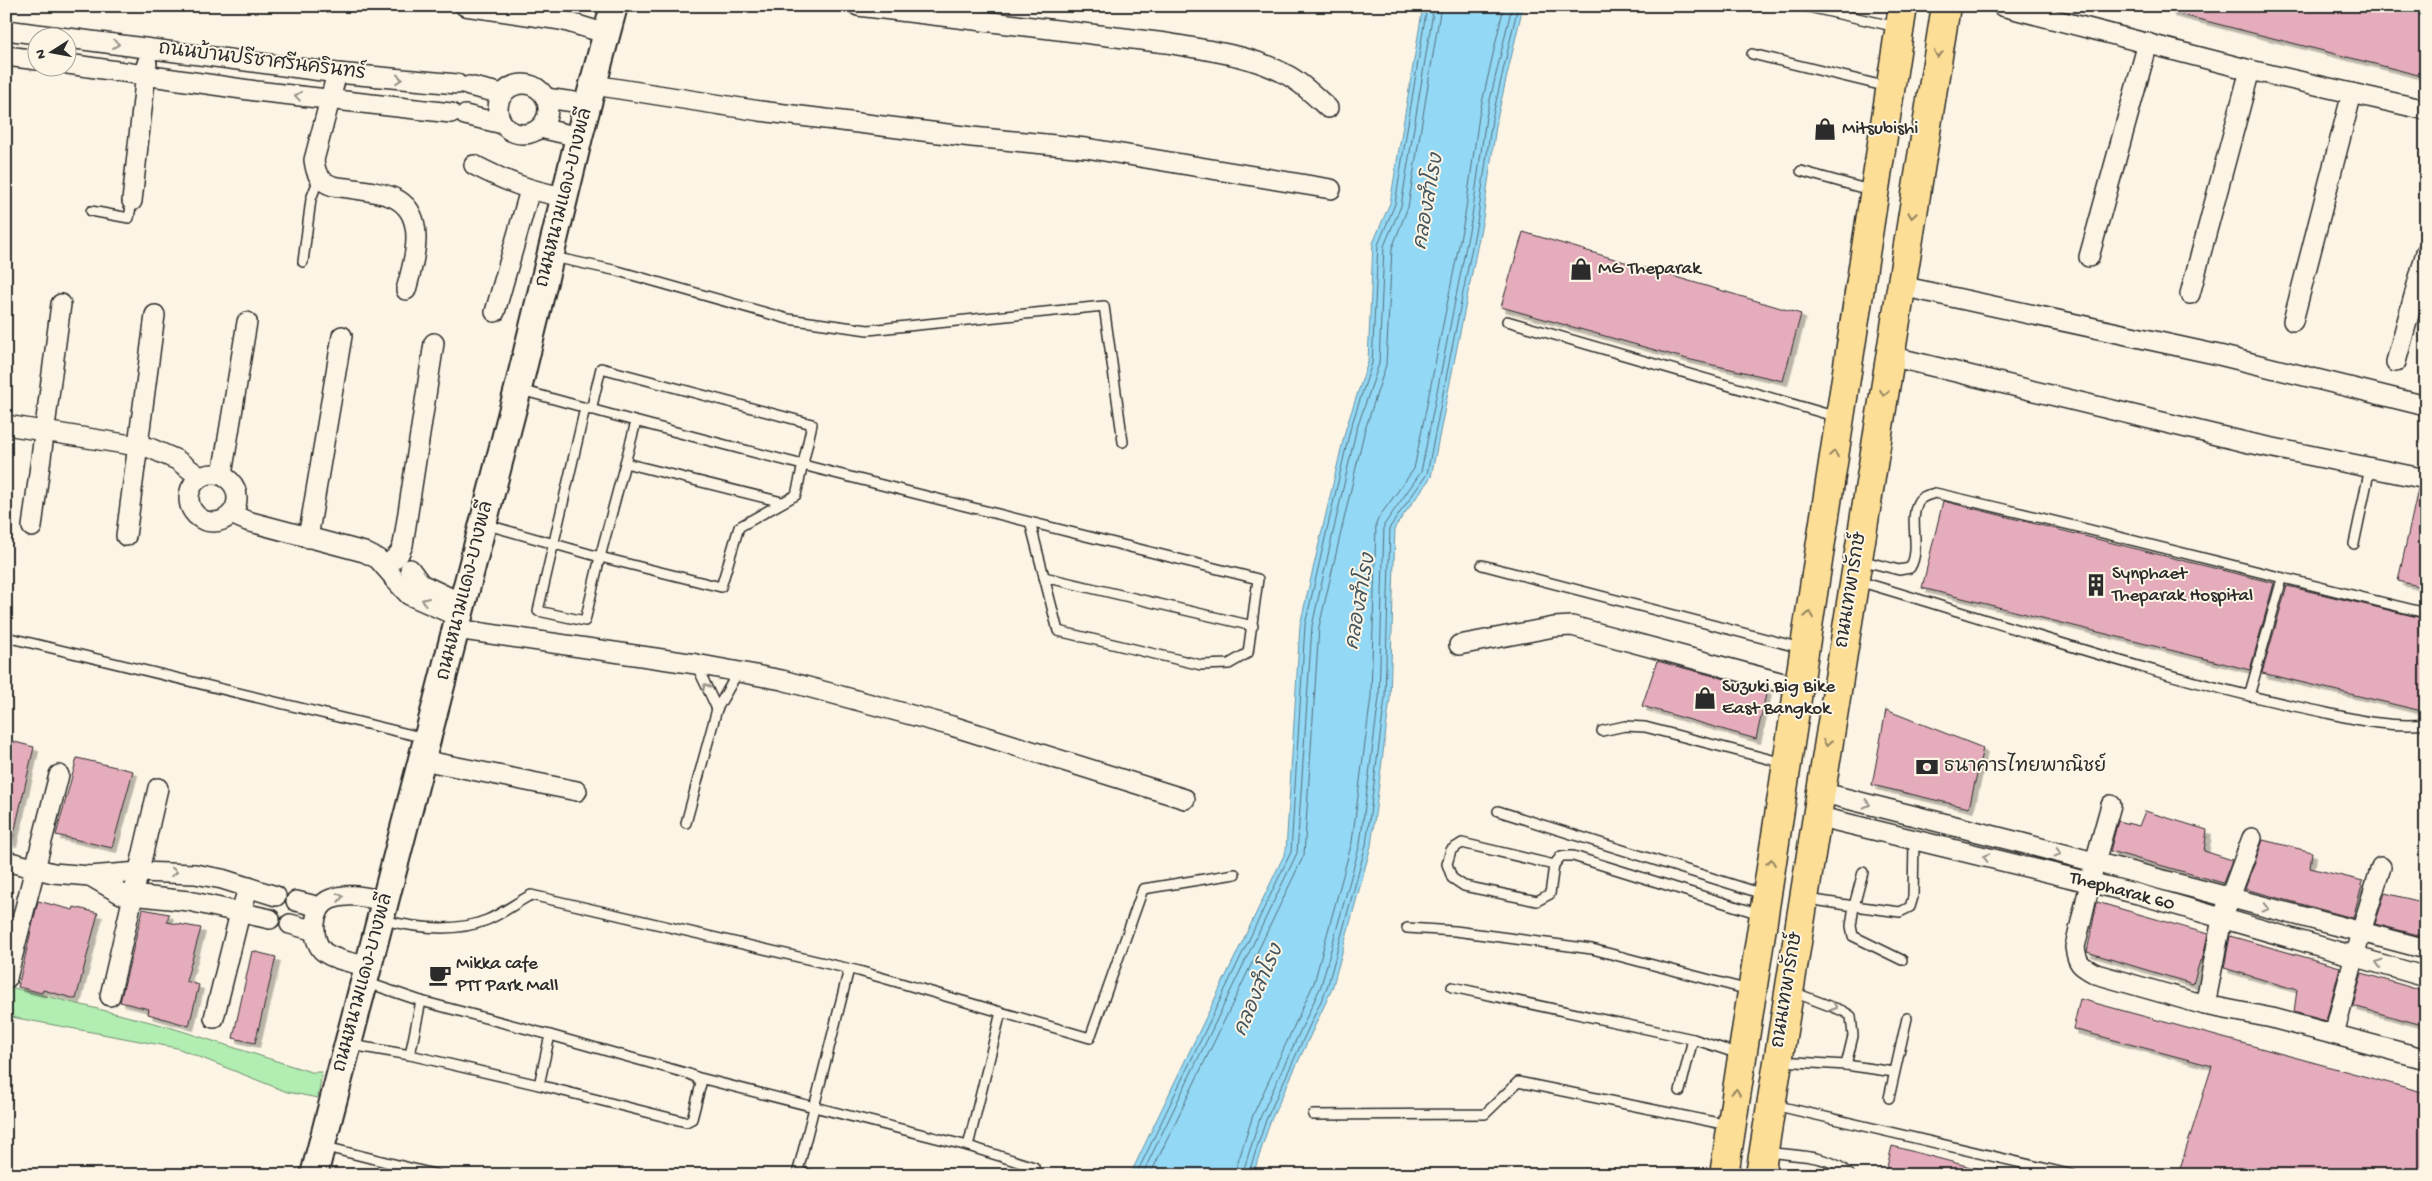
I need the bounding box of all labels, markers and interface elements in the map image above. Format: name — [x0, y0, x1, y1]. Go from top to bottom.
north arrow — [28, 28, 78, 78]
street label: ถนนบ้านปรีชาศรีนครินทร์ — [157, 34, 368, 86]
one-way arrow — [112, 38, 120, 49]
text: N — [32, 48, 51, 60]
one-way arrow — [1934, 50, 1944, 59]
one-way arrow — [395, 73, 403, 84]
one-way arrow — [294, 91, 302, 102]
street label: ถนนหนามแดง-บางพลี — [529, 105, 598, 290]
shop icon: Mitsubishi — [1812, 116, 1838, 142]
place label: Mitsubishi — [1842, 118, 1918, 141]
water label: คลองสำโรง — [1405, 150, 1450, 252]
one-way arrow — [1908, 210, 1918, 219]
shop icon: MG Theparak — [1568, 256, 1594, 282]
place label: MG Theparak — [1598, 258, 1702, 281]
one-way arrow — [1880, 388, 1890, 397]
one-way arrow — [1828, 450, 1838, 459]
street label: ถนนหนามแดง-บางพลี — [430, 498, 499, 683]
street label: ถนนเทพารักษ์ — [1828, 529, 1873, 650]
water label: คลองสำโรง — [1337, 550, 1382, 652]
place label: Synphaet Theparak Hospital — [2111, 563, 2253, 608]
building icon: Synphaet Theparak Hospital — [2083, 572, 2109, 598]
one-way arrow — [421, 597, 430, 608]
one-way arrow — [1803, 611, 1814, 619]
place label: Suzuki Big Bike East Bangkok — [1722, 676, 1836, 721]
one-way arrow — [702, 683, 712, 692]
shop icon: Suzuki Big Bike East Bangkok — [1692, 685, 1718, 711]
one-way arrow — [1823, 739, 1833, 747]
place label: ธนาคารไทยพาณิชย์ — [1944, 752, 2106, 779]
bank icon: ธนาคารไทยพาณิชย์ — [1914, 754, 1940, 780]
one-way arrow — [1862, 798, 1871, 809]
one-way arrow — [2054, 847, 2062, 857]
one-way arrow — [1981, 852, 1990, 863]
one-way arrow — [1765, 858, 1776, 866]
one-way arrow — [170, 867, 178, 878]
street label: Thepharak 60 — [2066, 867, 2177, 917]
street label: ถนนหนามแดง-บางพลี — [326, 890, 399, 1075]
one-way arrow — [336, 892, 345, 903]
one-way arrow — [2261, 902, 2270, 913]
street label: ถนนเทพารักษ์ — [1764, 929, 1809, 1050]
water label: คลองสำโรง — [1226, 938, 1290, 1040]
place label: Mikka cafe PTT Park Mall — [455, 953, 558, 998]
one-way arrow — [2375, 959, 2383, 969]
cafe icon: Mikka cafe PTT Park Mall — [427, 962, 453, 988]
one-way arrow — [1829, 1001, 1837, 1011]
one-way arrow — [1730, 1088, 1741, 1096]

